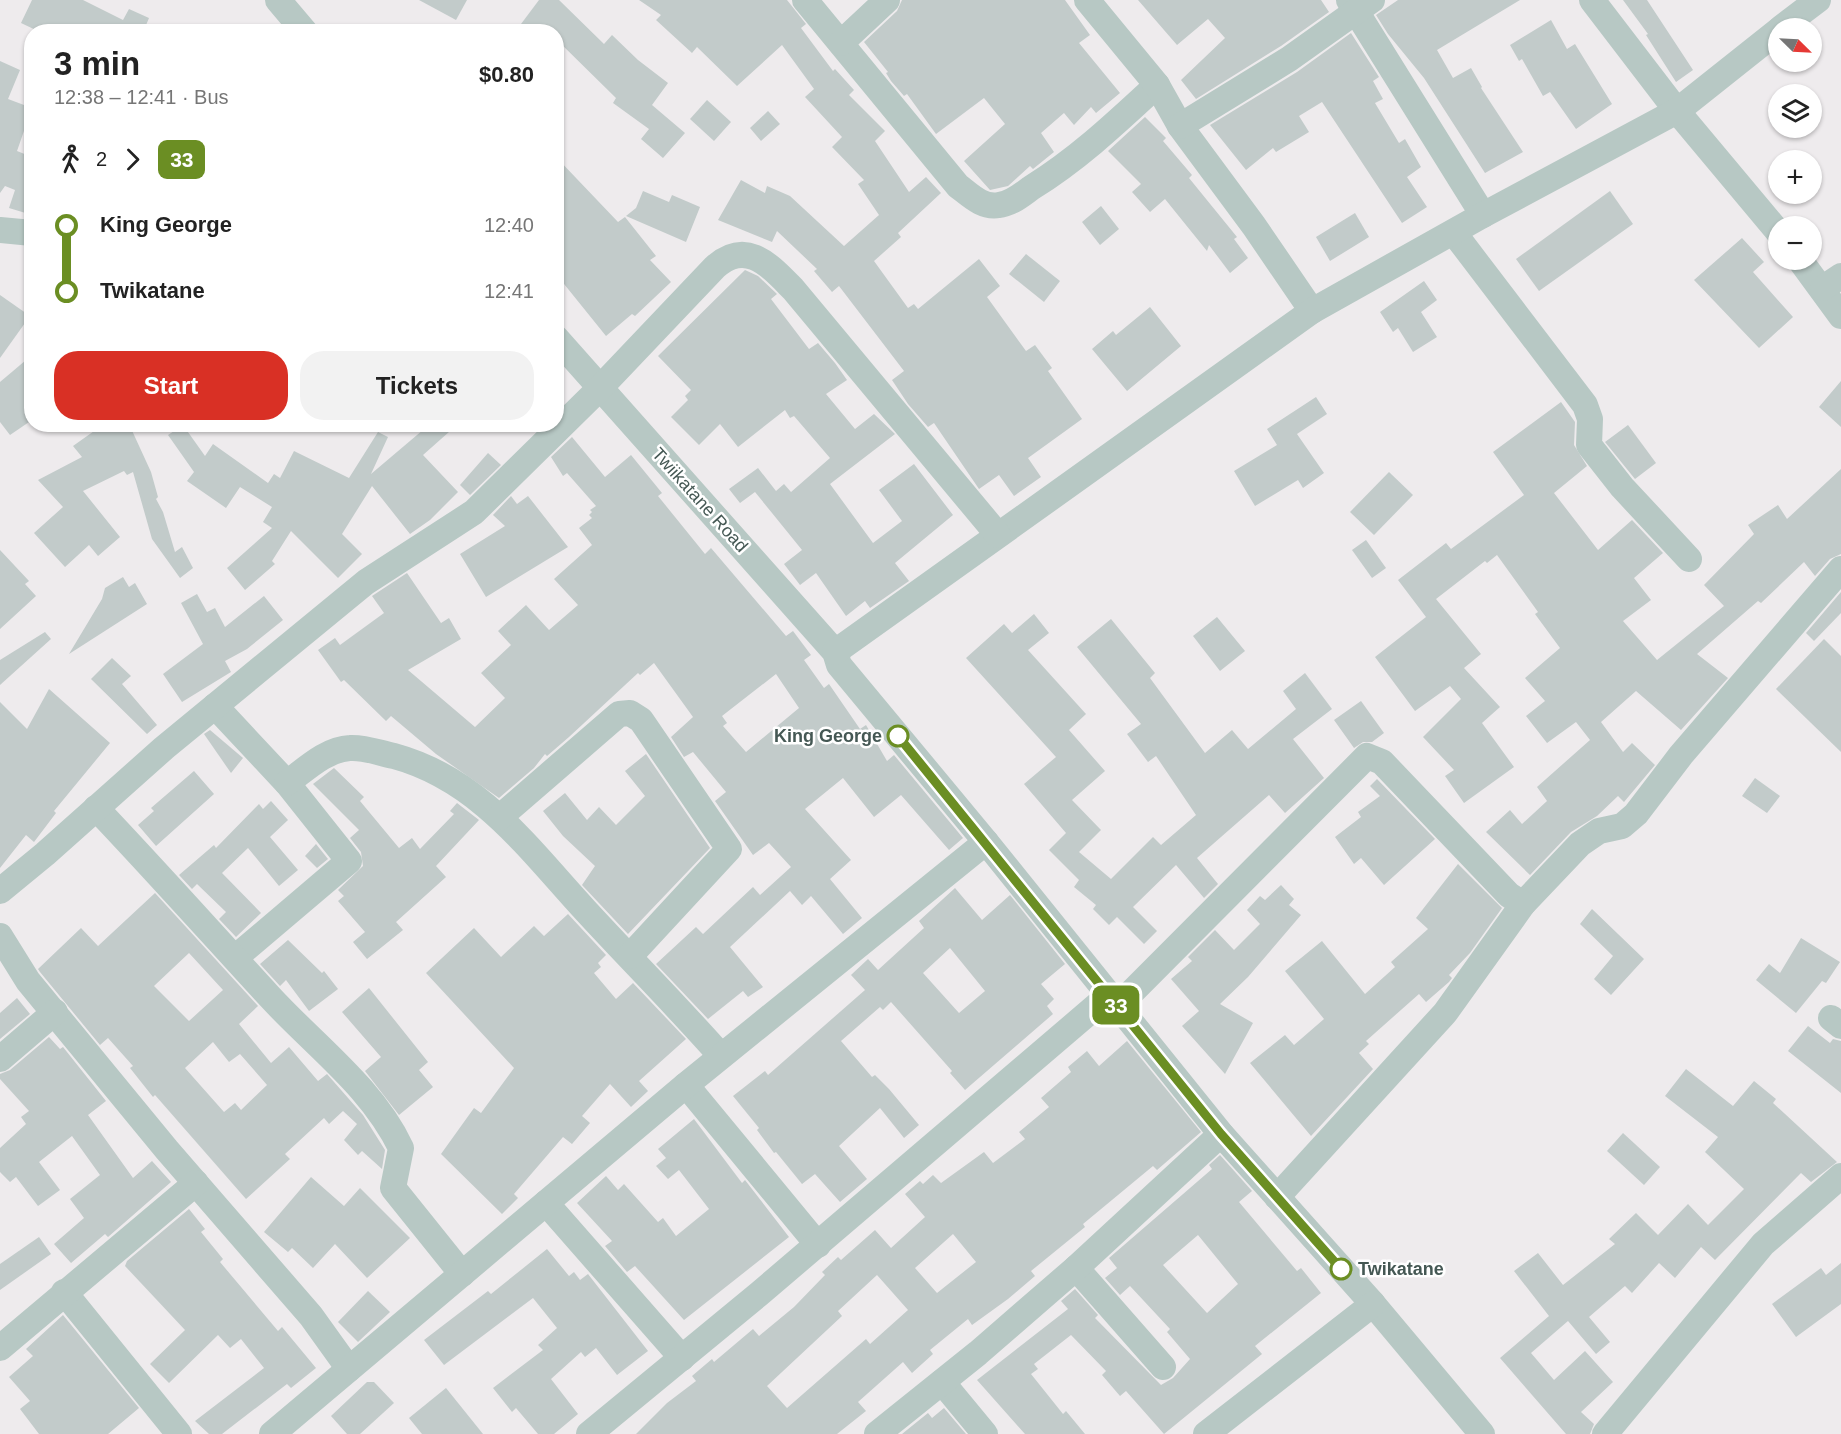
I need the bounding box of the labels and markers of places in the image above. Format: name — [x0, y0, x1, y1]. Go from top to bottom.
marker: King George — [887, 725, 909, 747]
place label: King George — [774, 726, 882, 746]
marker: Twikatane — [1330, 1258, 1352, 1280]
place label: Twikatane — [1358, 1259, 1444, 1279]

